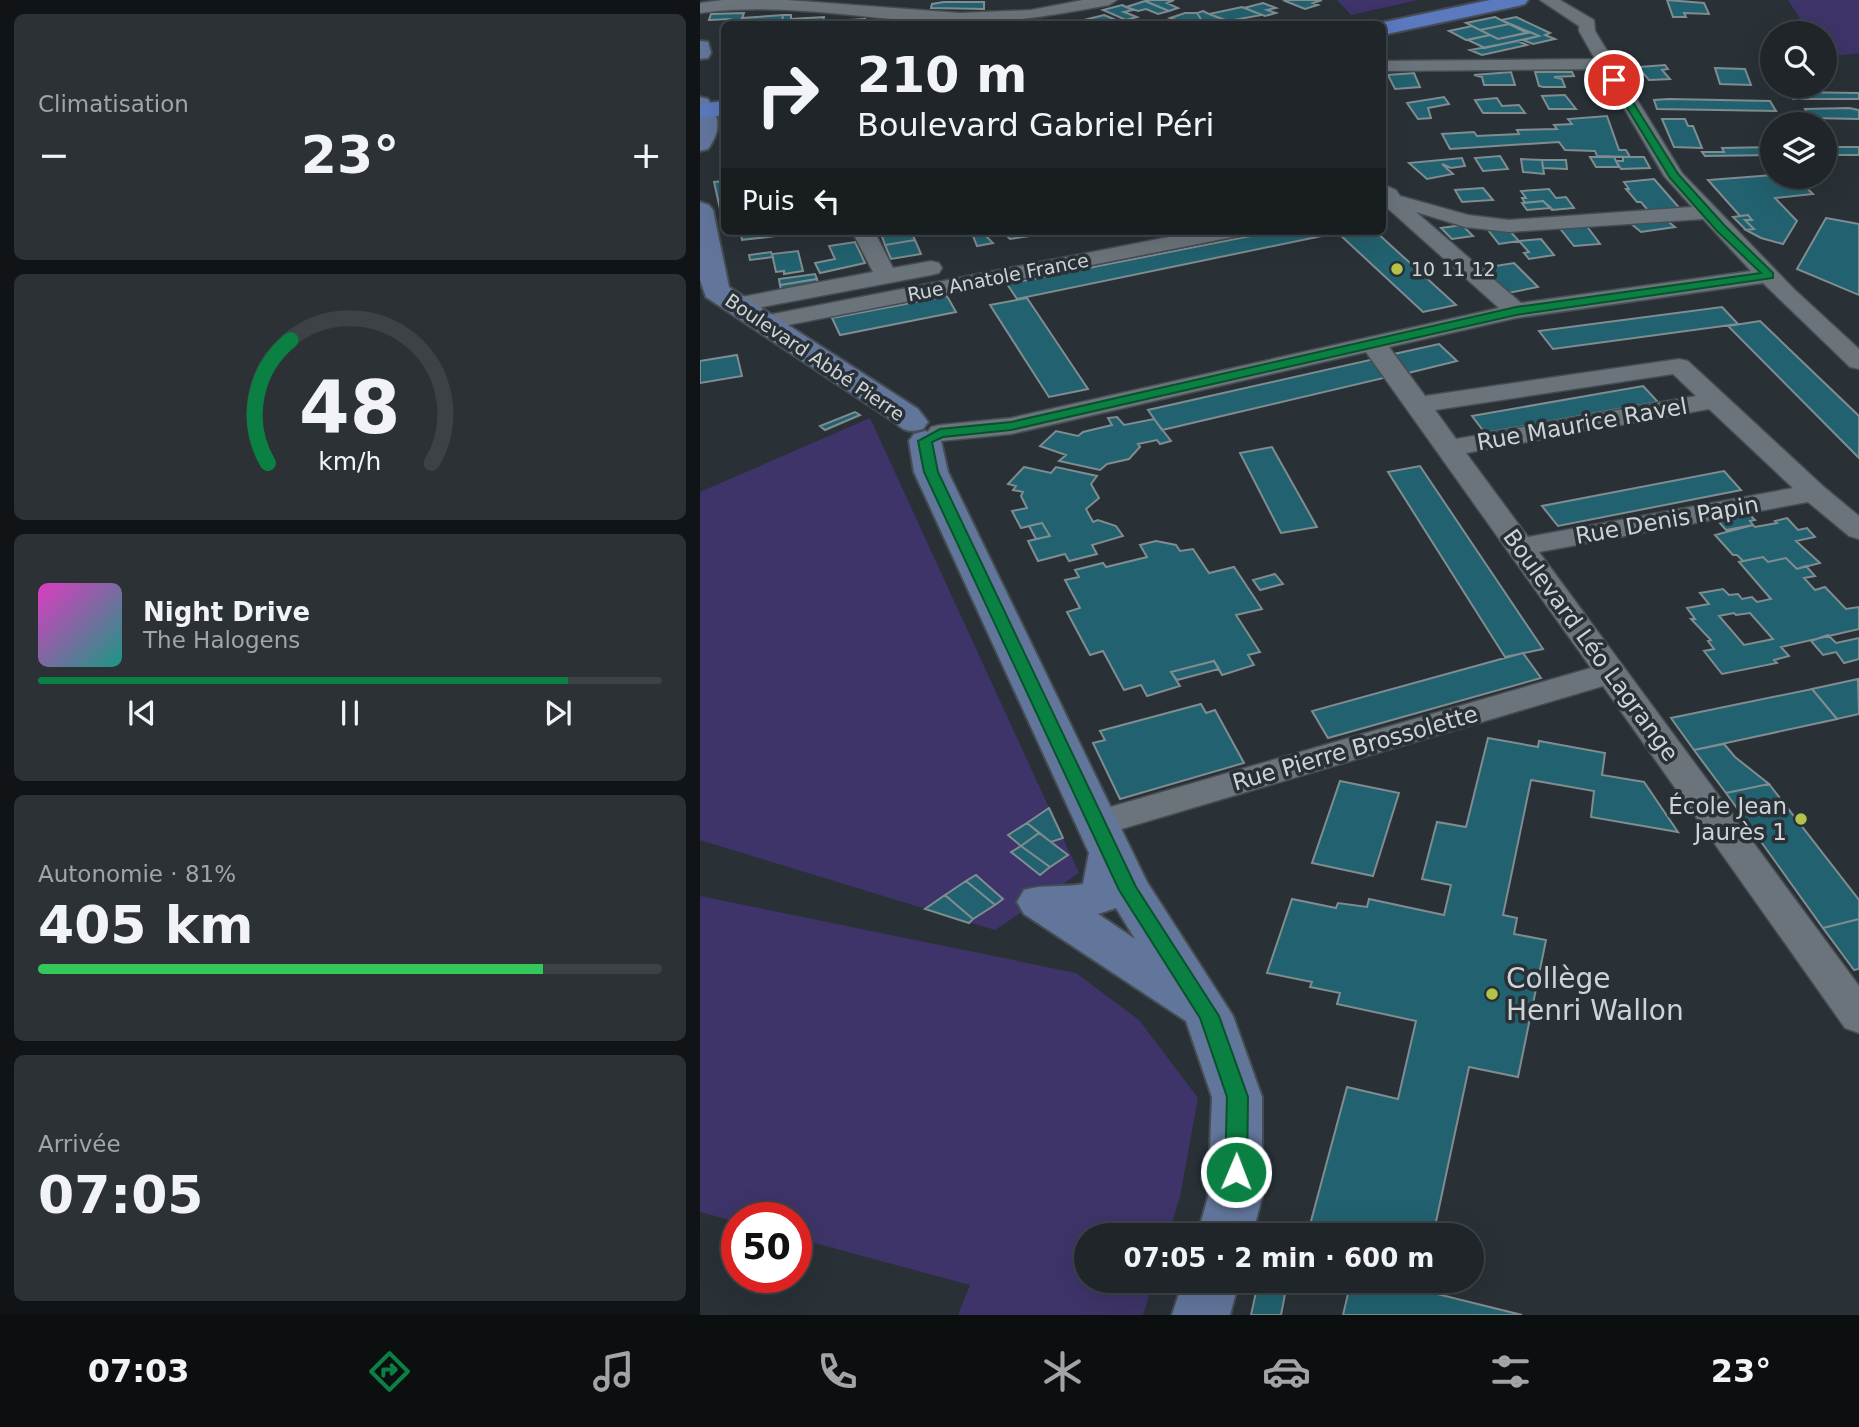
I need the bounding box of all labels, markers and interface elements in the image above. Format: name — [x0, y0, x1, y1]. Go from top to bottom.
map controls — [1760, 21, 1837, 189]
button: search — [1760, 21, 1837, 98]
text: 210 m — [857, 47, 1027, 104]
icon: right — [742, 49, 833, 140]
pin — [1584, 50, 1644, 110]
icon: arrive — [1595, 61, 1633, 99]
text: Climatisation — [38, 91, 189, 117]
text: Boulevard Gabriel Péri — [857, 106, 1214, 144]
button: layers — [1760, 112, 1837, 189]
text: 23° — [301, 125, 399, 185]
text: − — [38, 133, 70, 177]
text: + — [630, 133, 662, 177]
icon: left — [808, 182, 846, 220]
text: Puis — [742, 186, 794, 216]
street label: Rue Anatole France — [906, 249, 1090, 305]
place label: 10 11 12 — [1411, 258, 1496, 280]
marker: 10 11 12 — [1389, 261, 1405, 277]
street label: Boulevard Abbé Pierre — [721, 289, 909, 425]
text: 48 — [299, 366, 401, 451]
street label: Rue Maurice Ravel — [1475, 393, 1689, 455]
text: km/h — [318, 447, 382, 476]
street label: Rue Denis Papin — [1573, 491, 1761, 549]
street label: Boulevard Léo Lagrange — [1498, 524, 1684, 766]
text: Night Drive — [143, 597, 310, 627]
text: The Halogens — [143, 627, 300, 653]
icon: previous — [123, 694, 161, 732]
icon: pause — [331, 694, 369, 732]
icon: next — [539, 694, 577, 732]
street label: Rue Pierre Brossolette — [1229, 701, 1481, 795]
place label: École Jean Jaurès 1 — [1668, 792, 1787, 845]
marker: École Jean Jaurès 1 — [1793, 811, 1809, 827]
text: Autonomie · 81% — [38, 861, 236, 887]
text: 405 km — [38, 895, 253, 955]
place label: Collège Henri Wallon — [1506, 962, 1684, 1027]
marker: Collège Henri Wallon — [1484, 986, 1500, 1002]
text: Arrivée — [38, 1131, 121, 1157]
position arrow — [1199, 1135, 1273, 1209]
text: 07:05 — [38, 1165, 204, 1225]
speed limit sign: 50 — [721, 1202, 812, 1293]
text: 07:05 · 2 min · 600 m — [1124, 1243, 1434, 1273]
icon: directions — [365, 1347, 414, 1396]
icon: music — [589, 1347, 638, 1396]
icon: phone — [813, 1347, 862, 1396]
icon: climate — [1038, 1347, 1087, 1396]
icon: car — [1262, 1347, 1311, 1396]
icon: filters — [1486, 1347, 1535, 1396]
text: 07:03 — [88, 1352, 190, 1390]
text: 23° — [1711, 1352, 1771, 1390]

